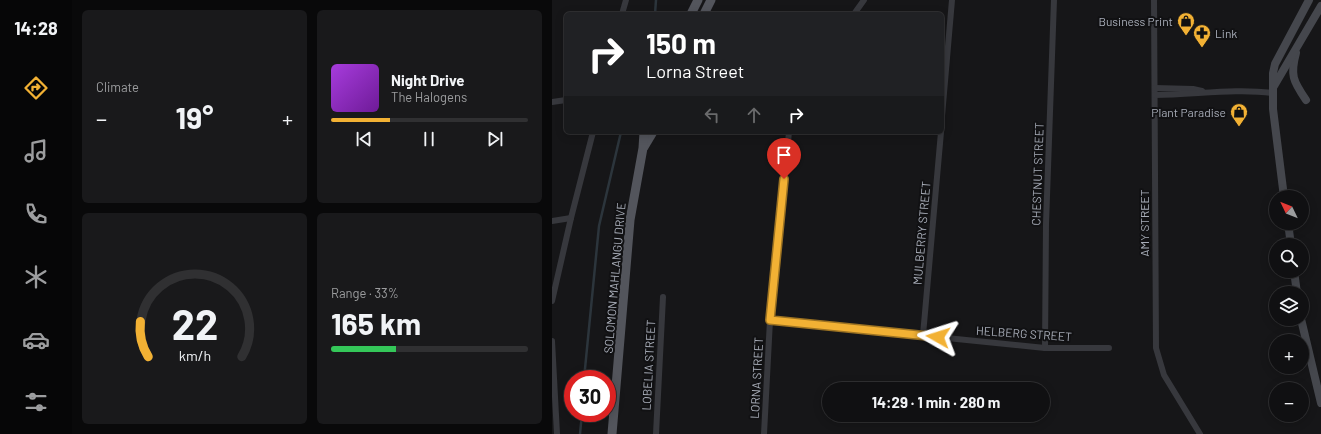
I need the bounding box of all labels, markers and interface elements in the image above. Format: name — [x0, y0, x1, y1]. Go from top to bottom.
shop icon: Business Print — [1176, 11, 1196, 36]
place label: Business Print — [1099, 14, 1173, 28]
text: 14:28 — [14, 17, 58, 39]
pharmacy icon: Link — [1192, 23, 1212, 48]
text: 150 m — [646, 26, 716, 60]
place label: Link — [1215, 26, 1237, 40]
icon: right — [580, 28, 632, 80]
text: Lorna Street — [646, 60, 744, 82]
text: Night Drive — [391, 71, 464, 89]
icon: directions — [22, 74, 50, 102]
text: Climate — [96, 79, 139, 95]
text: The Halogens — [391, 89, 467, 105]
text: 19° — [176, 99, 213, 135]
shop icon: Plant Paradise — [1229, 102, 1249, 127]
icon: left — [701, 104, 723, 126]
icon: ahead — [743, 104, 765, 126]
icon: right — [785, 104, 807, 126]
text: − — [96, 105, 107, 131]
text: + — [282, 105, 293, 131]
place label: Plant Paradise — [1151, 105, 1226, 119]
street label: CHESTNUT STREET — [1028, 122, 1046, 226]
icon: previous — [353, 128, 375, 150]
icon: pause — [418, 128, 440, 150]
icon: next — [484, 128, 506, 150]
icon: music — [22, 137, 50, 165]
pin — [767, 138, 801, 179]
icon: arrive — [773, 144, 795, 166]
street label: MULBERRY STREET — [909, 180, 933, 285]
street label: AMY STREET — [1137, 189, 1151, 257]
north arrow — [1269, 190, 1309, 230]
map controls — [1269, 190, 1309, 422]
icon: phone — [22, 200, 50, 228]
street label: SOLOMON MAHLANGU DRIVE — [600, 202, 628, 354]
button: search — [1269, 238, 1309, 278]
icon: climate — [22, 263, 50, 291]
text: Range · 33% — [331, 285, 399, 301]
button: layers — [1269, 286, 1309, 326]
text: 22 — [171, 297, 218, 347]
text: 165 km — [331, 305, 421, 341]
position arrow — [917, 316, 959, 358]
street label: LOBELIA STREET — [639, 319, 657, 411]
street label: HELBERG STREET — [976, 323, 1073, 343]
icon: car — [22, 326, 50, 354]
button: + — [1269, 334, 1309, 374]
street label: LORNA STREET — [747, 337, 765, 419]
text: km/h — [178, 346, 211, 363]
speed limit sign: 30 — [564, 370, 616, 422]
button: − — [1269, 382, 1309, 422]
icon: filters — [22, 388, 50, 416]
text: 14:29 · 1 min · 280 m — [872, 393, 1000, 411]

